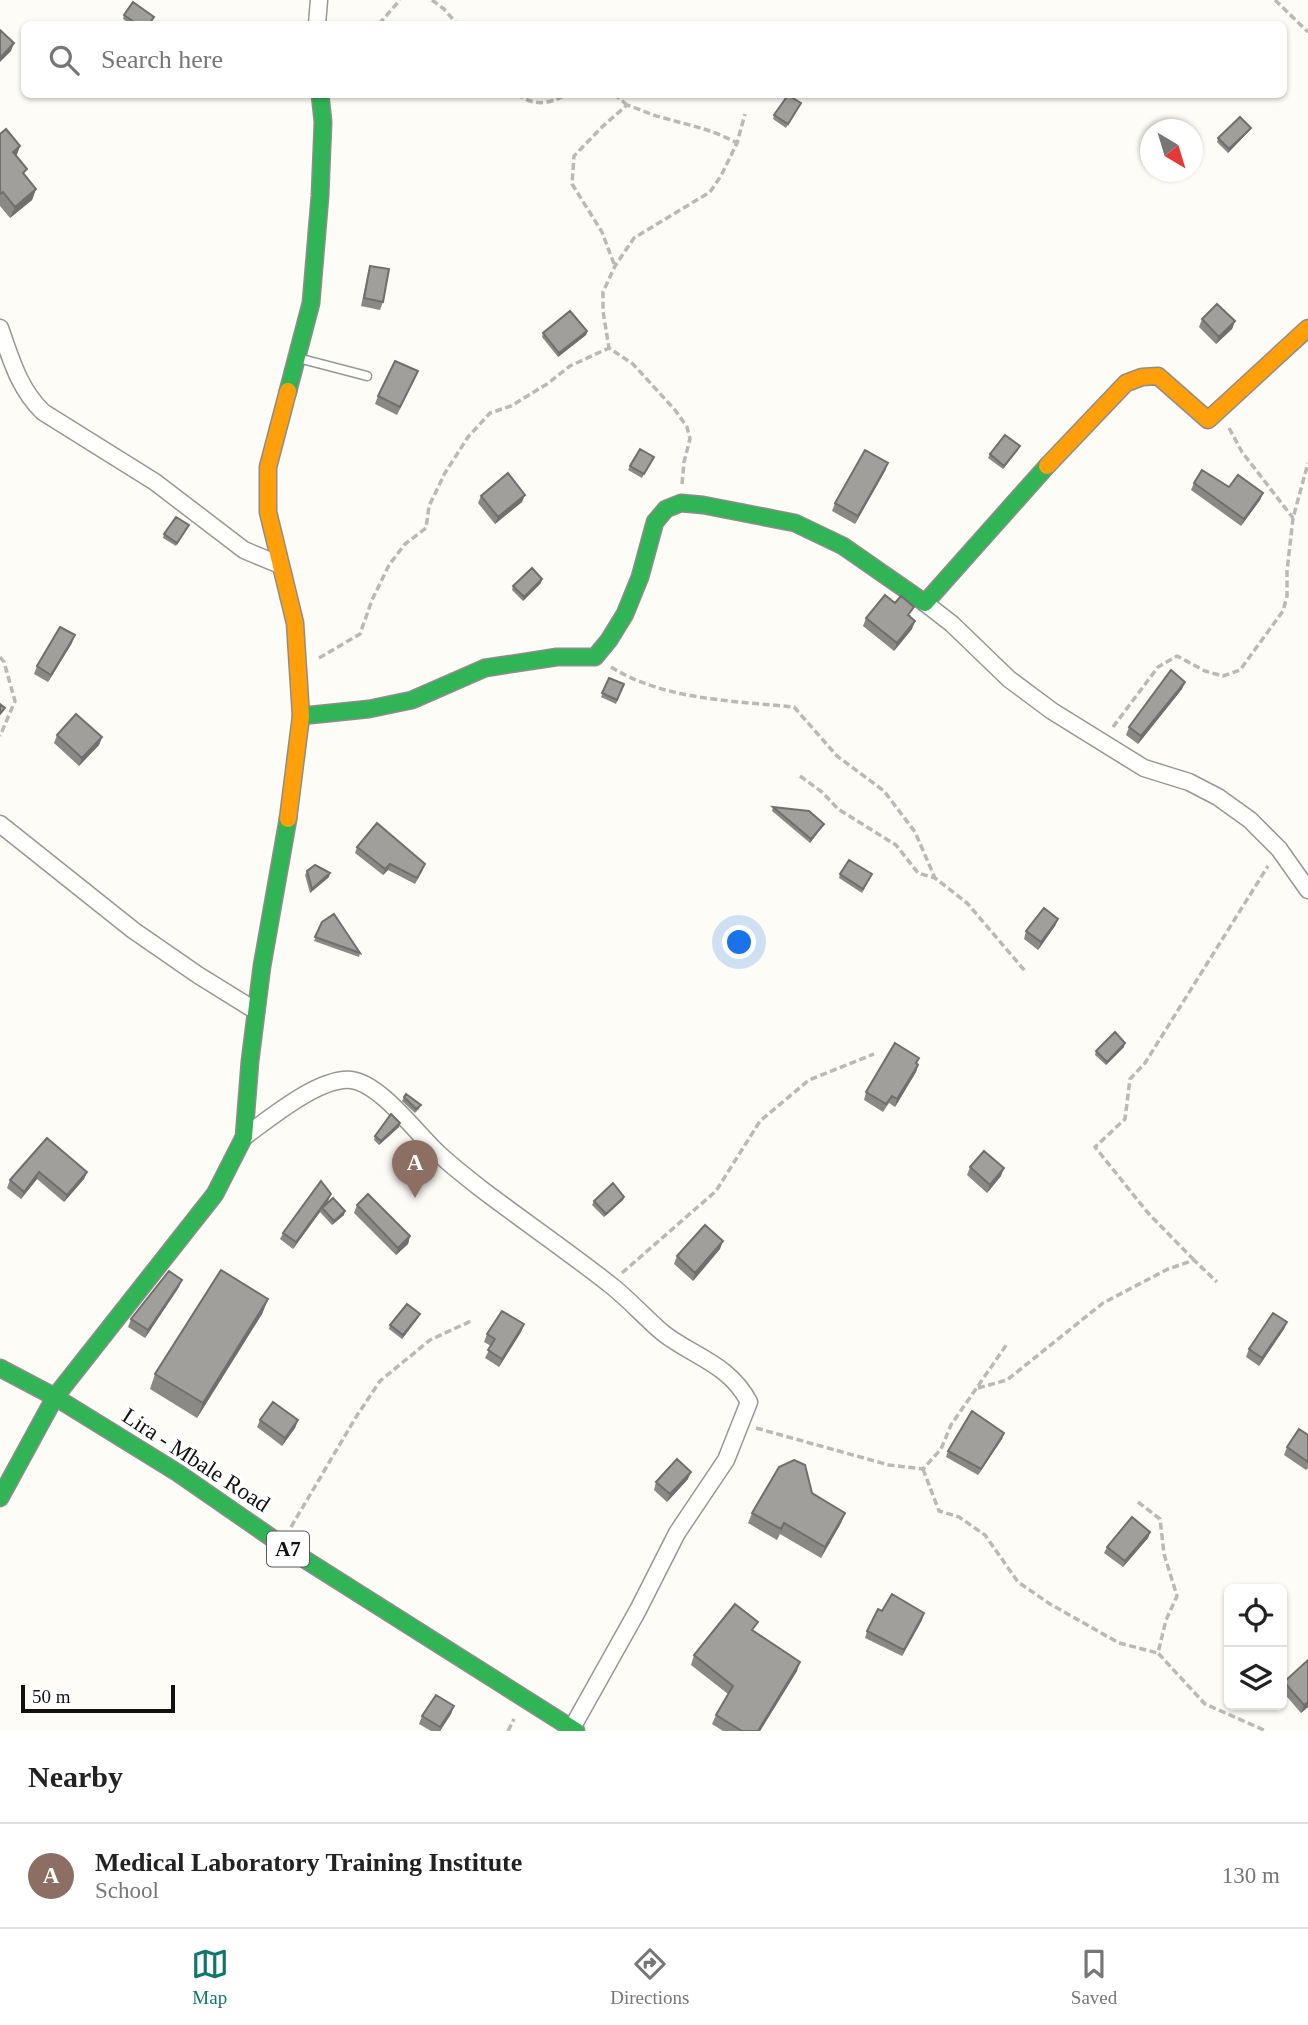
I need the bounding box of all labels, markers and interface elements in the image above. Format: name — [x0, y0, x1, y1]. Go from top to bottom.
search box — [21, 21, 1287, 98]
icon: search — [45, 41, 83, 79]
text: Search here — [101, 45, 223, 74]
north arrow — [1140, 119, 1203, 182]
your location — [722, 925, 756, 959]
pin: A — [392, 1140, 438, 1198]
street label: Lira - Mbale Road — [118, 1403, 275, 1517]
road number: A7 — [267, 1532, 309, 1566]
map controls — [1224, 1584, 1287, 1710]
button: locate — [1224, 1584, 1287, 1647]
button: layers — [1224, 1647, 1287, 1710]
scale bar — [21, 1682, 175, 1714]
text: 50 m — [32, 1686, 71, 1707]
text: Nearby — [28, 1760, 123, 1793]
text: Medical Laboratory Training Institute — [95, 1848, 522, 1877]
text: A — [43, 1863, 59, 1888]
text: 130 m — [1222, 1863, 1280, 1888]
text: School — [95, 1878, 159, 1903]
tab: Map — [191, 1945, 229, 2009]
tab: Directions — [610, 1945, 689, 2009]
tab: Saved — [1071, 1945, 1117, 2009]

